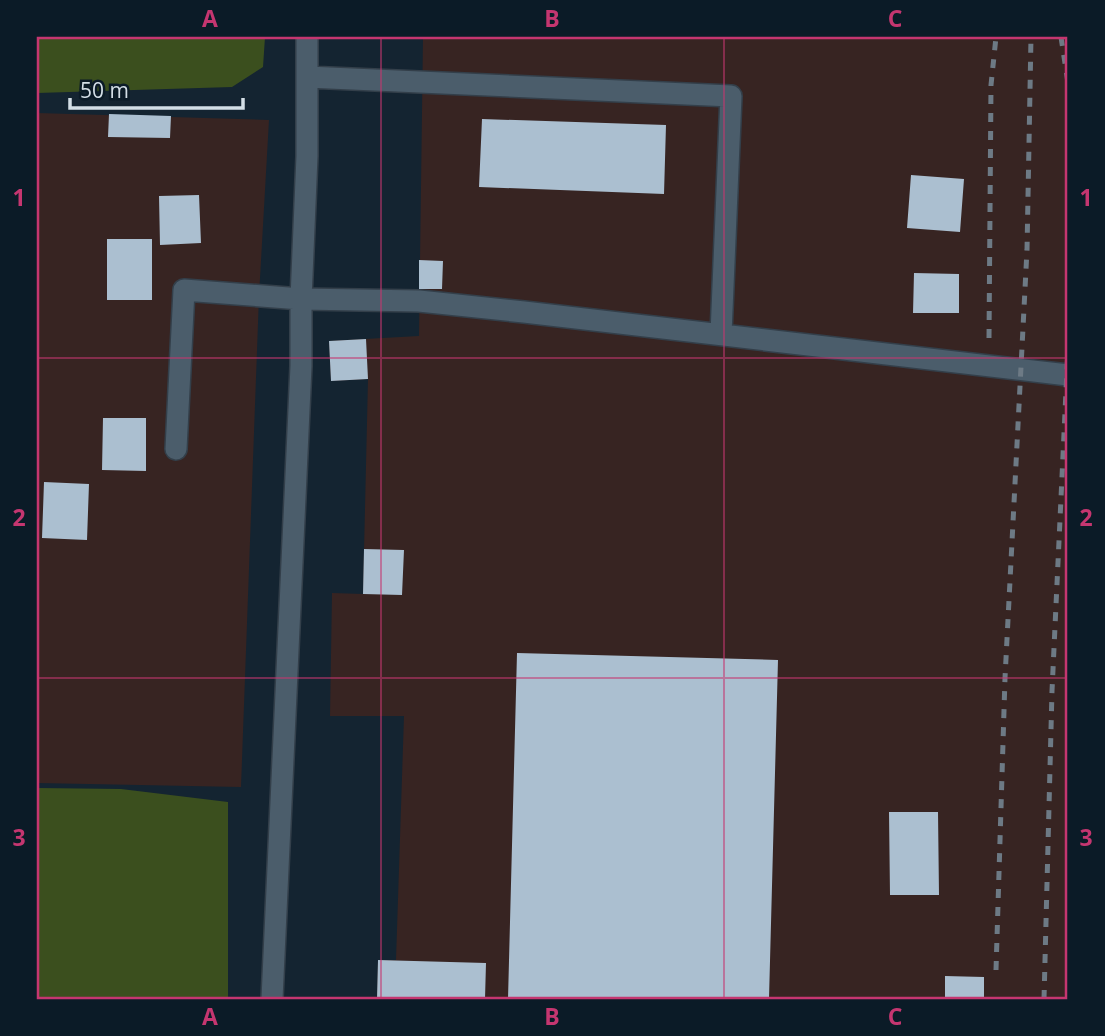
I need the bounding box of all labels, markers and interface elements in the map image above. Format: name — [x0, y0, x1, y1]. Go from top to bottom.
text: A — [202, 2, 218, 34]
text: B — [544, 2, 560, 34]
text: C — [888, 2, 902, 34]
scale bar — [70, 66, 243, 110]
text: 50 m — [80, 76, 129, 104]
text: 1 — [12, 181, 26, 213]
text: 1 — [1079, 181, 1093, 213]
text: 2 — [12, 501, 26, 533]
text: 2 — [1079, 501, 1093, 533]
text: 3 — [12, 821, 26, 853]
text: 3 — [1079, 821, 1093, 853]
text: A — [202, 1000, 218, 1032]
text: B — [544, 1000, 560, 1032]
text: C — [888, 1000, 902, 1032]

